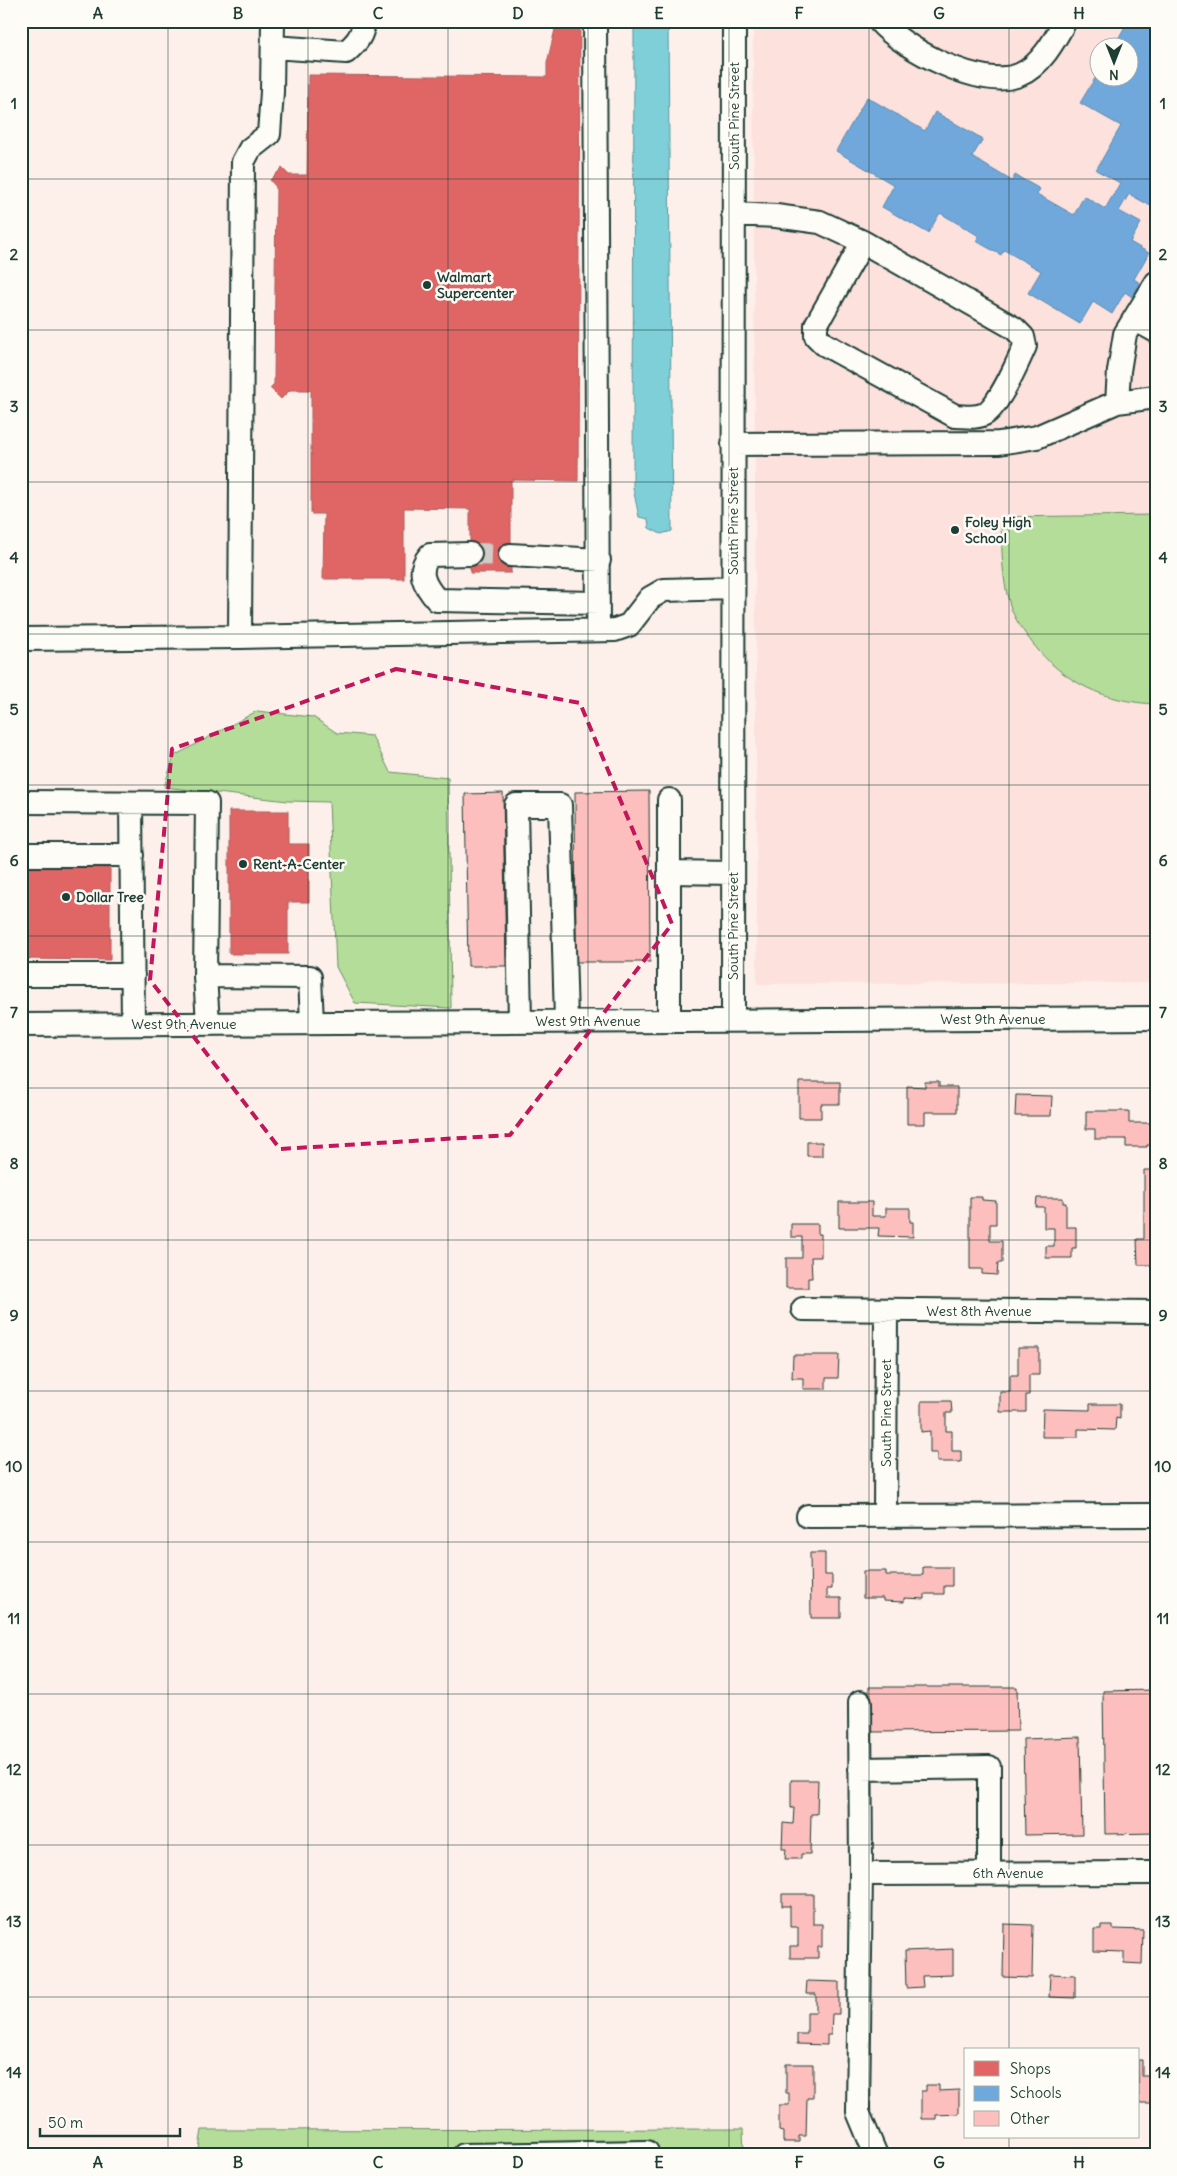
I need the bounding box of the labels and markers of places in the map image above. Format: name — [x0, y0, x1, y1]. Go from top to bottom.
place label: Walmart Supercenter — [437, 268, 515, 302]
marker: Walmart Supercenter — [421, 279, 433, 291]
place label: Foley High School — [965, 513, 1031, 547]
marker: Foley High School — [949, 524, 961, 536]
place label: Rent-A-Center — [253, 855, 345, 873]
marker: Rent-A-Center — [237, 858, 249, 870]
place label: Dollar Tree — [76, 888, 144, 906]
marker: Dollar Tree — [60, 891, 72, 903]

